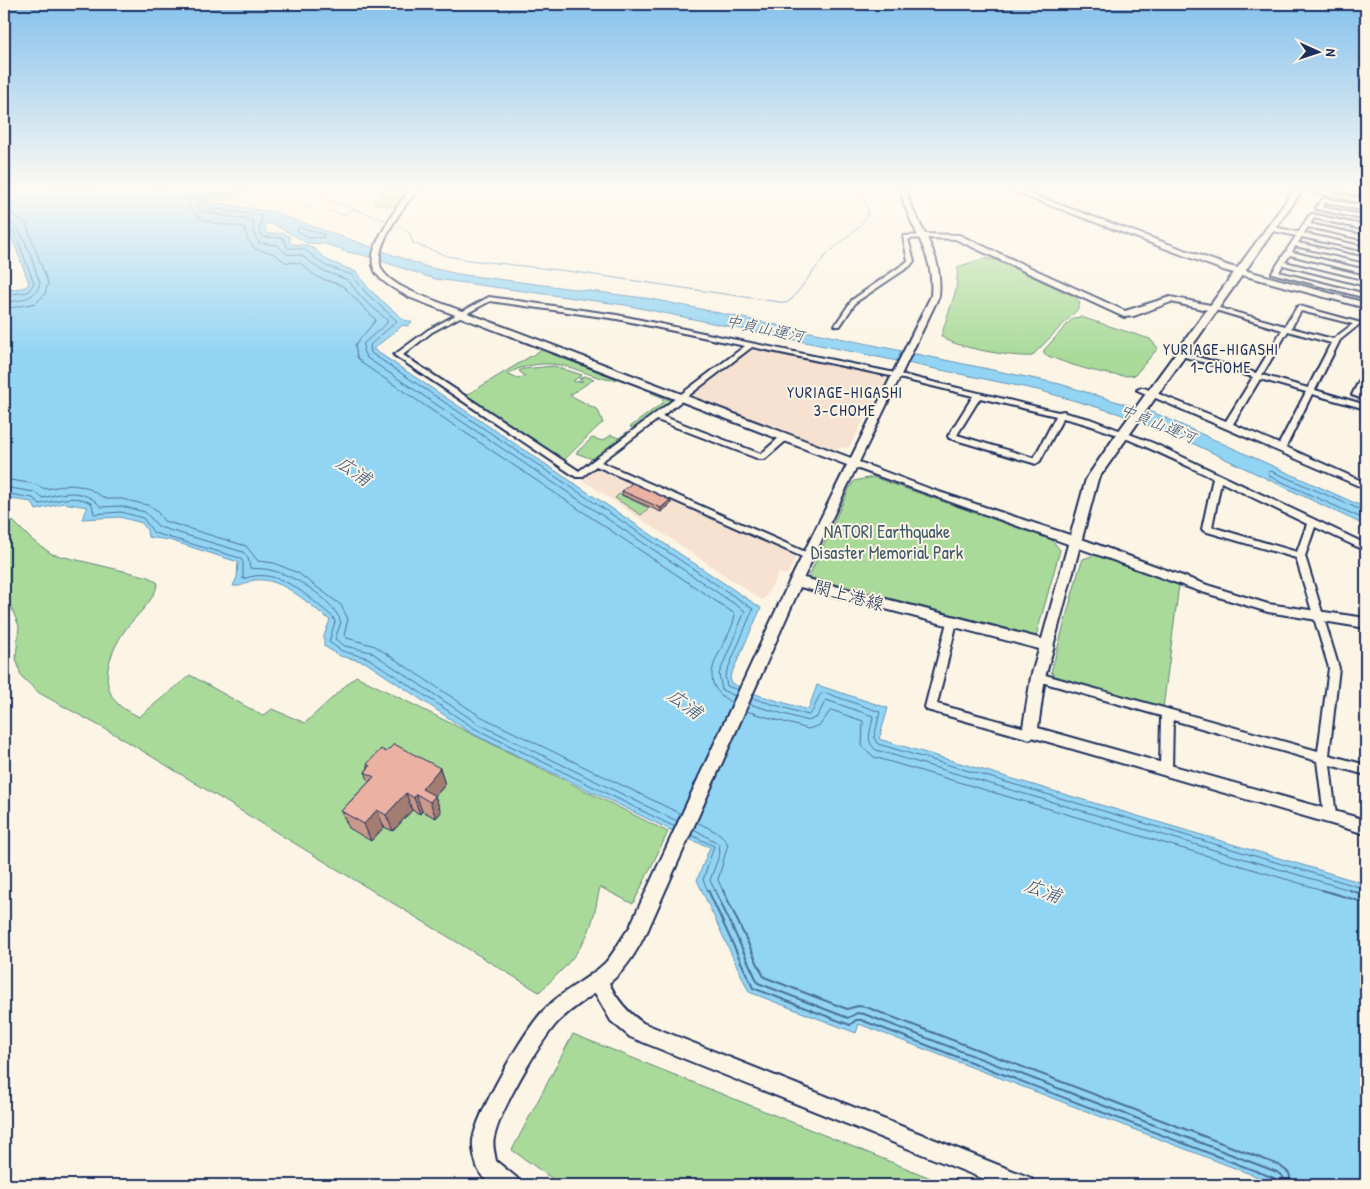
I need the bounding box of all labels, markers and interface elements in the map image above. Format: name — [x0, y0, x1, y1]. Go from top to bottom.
north arrow — [1292, 28, 1342, 78]
text: N — [1322, 48, 1341, 57]
water label: 中貞山運河 — [724, 309, 808, 347]
district label: YURIAGE-HIGASHI 1-CHOME — [1163, 338, 1279, 378]
district label: YURIAGE-HIGASHI 3-CHOME — [787, 381, 903, 421]
water label: 中貞山運河 — [1117, 398, 1201, 449]
water label: 広浦 — [331, 449, 379, 493]
park label: NATORI Earthquake Disaster Memorial Park — [811, 519, 964, 565]
street label: 閖上港線 — [811, 574, 887, 616]
water label: 広浦 — [662, 681, 710, 726]
water label: 広浦 — [1021, 871, 1067, 909]

